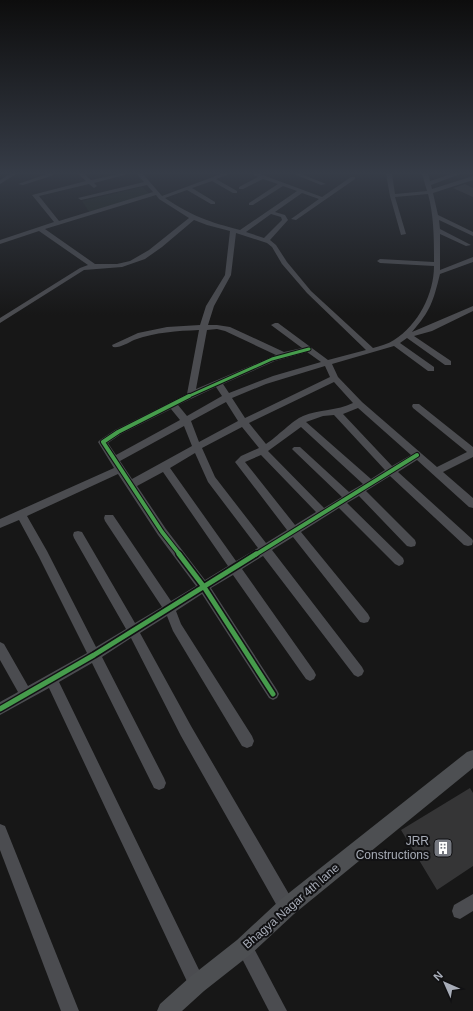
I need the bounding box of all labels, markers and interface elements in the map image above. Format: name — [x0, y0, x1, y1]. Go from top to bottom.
place label: JRR Constructions — [356, 834, 429, 862]
building icon: JRR Constructions — [432, 837, 454, 859]
street label: Bhagya Nagar 4th lane — [240, 860, 342, 952]
north arrow — [425, 963, 465, 1003]
text: N — [431, 969, 445, 983]

